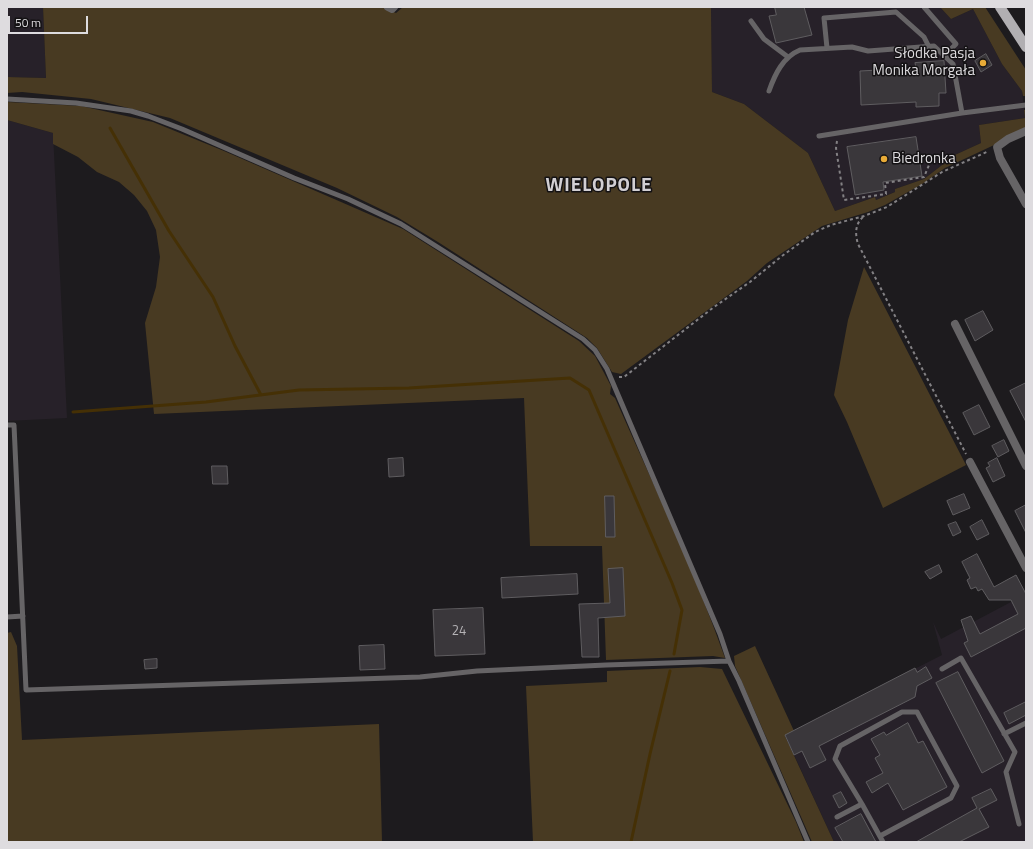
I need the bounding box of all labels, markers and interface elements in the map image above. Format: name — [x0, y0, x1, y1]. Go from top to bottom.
scale bar — [10, 8, 90, 34]
text: 50 m — [15, 13, 41, 32]
place label: Słodka Pasja Monika Morgała — [872, 45, 975, 80]
marker: Słodka Pasja Monika Morgała — [978, 58, 988, 68]
place label: Biedronka — [892, 150, 956, 168]
marker: Biedronka — [879, 154, 889, 164]
district label: WIELOPOLE — [546, 175, 652, 197]
house number: 24 — [452, 624, 466, 640]

